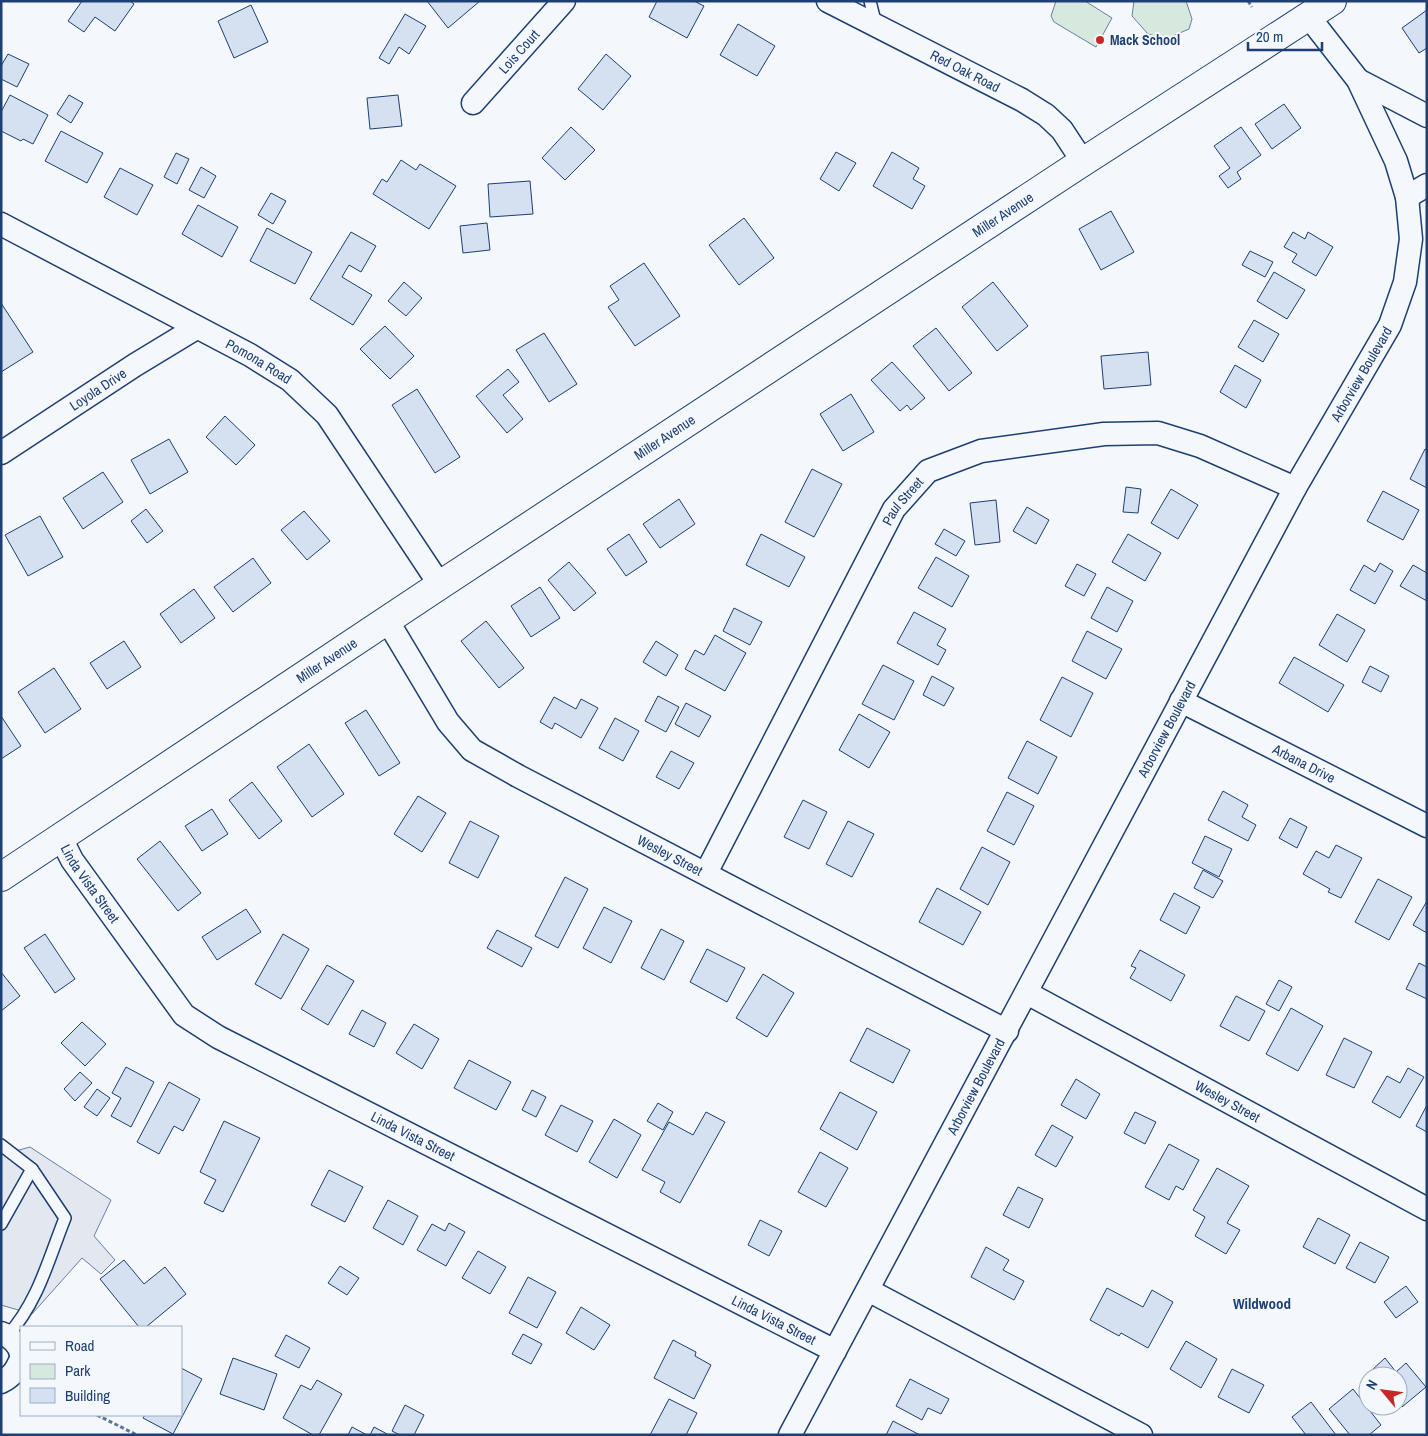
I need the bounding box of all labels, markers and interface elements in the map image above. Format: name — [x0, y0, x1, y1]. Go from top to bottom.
scale bar — [1248, 20, 1322, 52]
street label: Lois Court — [495, 26, 543, 77]
text: 20 m — [1256, 26, 1283, 47]
place label: Mack School — [1110, 31, 1180, 49]
marker: Mack School — [1094, 34, 1106, 46]
street label: Red Oak Road — [927, 46, 1003, 96]
street label: Miller Avenue — [969, 188, 1037, 241]
street label: Arborview Boulevard — [1326, 324, 1396, 426]
street label: Pomona Road — [223, 335, 295, 388]
street label: Loyola Drive — [66, 364, 130, 415]
street label: Miller Avenue — [631, 411, 698, 464]
street label: Paul Street — [878, 473, 927, 528]
street label: Miller Avenue — [293, 634, 360, 687]
street label: Arborview Boulevard — [1133, 678, 1199, 781]
street label: Arbana Drive — [1269, 740, 1338, 787]
street label: Wesley Street — [634, 831, 706, 880]
street label: Linda Vista Street — [57, 841, 123, 926]
street label: Arborview Boulevard — [942, 1035, 1009, 1139]
street label: Wesley Street — [1192, 1076, 1263, 1126]
street label: Linda Vista Street — [368, 1107, 458, 1165]
street label: Linda Vista Street — [729, 1291, 819, 1349]
district label: Wildwood — [1233, 1293, 1291, 1314]
legend — [20, 1326, 182, 1416]
text: Road — [65, 1335, 94, 1356]
text: Park — [65, 1360, 91, 1381]
north arrow — [1358, 1366, 1408, 1416]
text: N — [1362, 1377, 1382, 1393]
text: Building — [65, 1385, 110, 1406]

